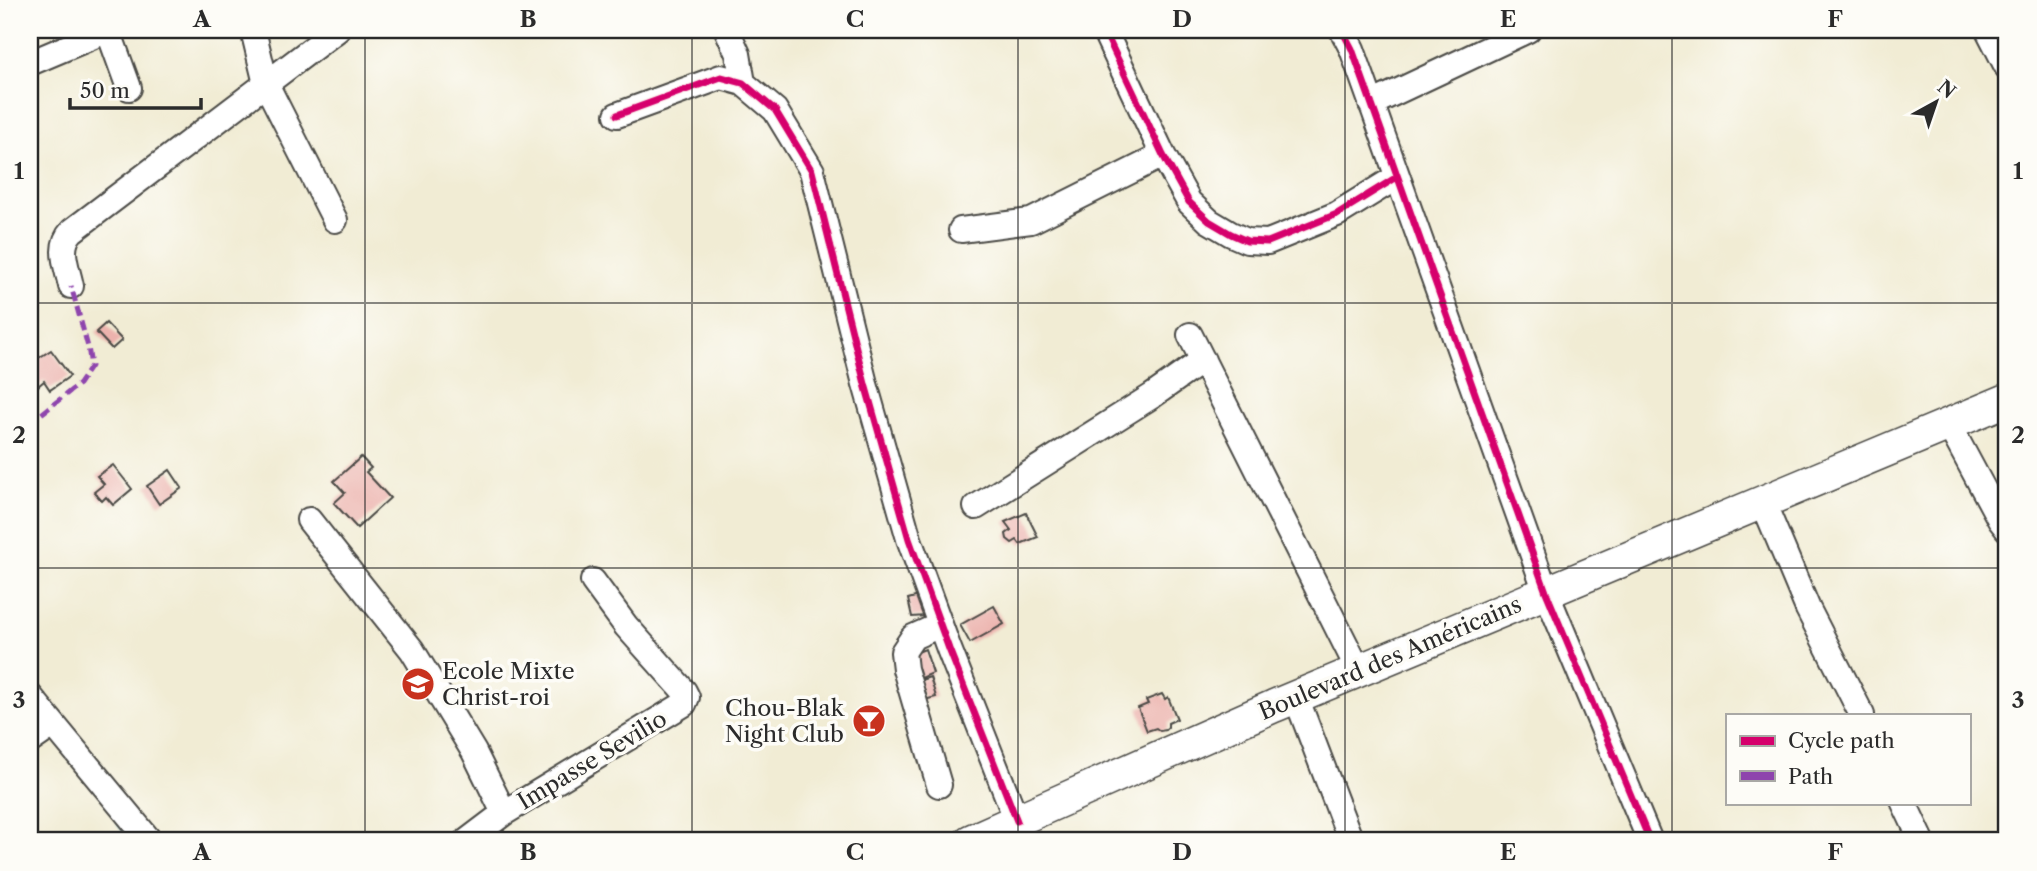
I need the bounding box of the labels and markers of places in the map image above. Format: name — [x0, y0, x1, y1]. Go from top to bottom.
place label: Ecole Mixte Christ-roi — [442, 657, 575, 711]
school or university icon: Ecole Mixte Christ-roi — [399, 665, 437, 703]
place label: Chou-Blak Night Club — [725, 694, 846, 748]
bar icon: Chou-Blak Night Club — [850, 702, 888, 740]

